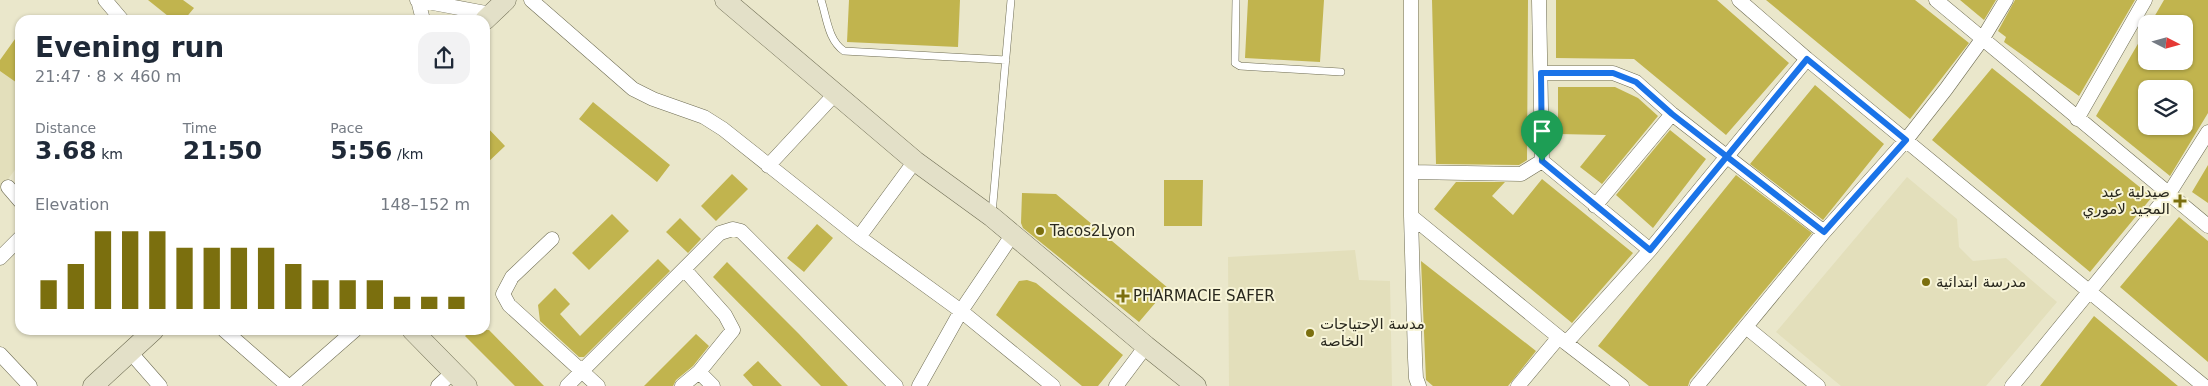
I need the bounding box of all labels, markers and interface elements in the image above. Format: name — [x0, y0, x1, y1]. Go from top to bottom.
north arrow — [2138, 15, 2192, 70]
map controls — [2138, 15, 2193, 135]
text: Evening run — [35, 31, 224, 64]
button: share — [418, 32, 470, 84]
text: 21:47 · 8 × 460 m — [35, 67, 181, 86]
button: layers — [2138, 80, 2193, 135]
pin — [1521, 110, 1563, 161]
icon: arrive — [1528, 117, 1556, 145]
text: Distance — [35, 120, 96, 136]
text: Time — [183, 120, 217, 136]
text: Pace — [330, 120, 363, 136]
text: 3.68 — [35, 136, 97, 165]
text: 21:50 — [183, 136, 262, 165]
text: 5:56 — [330, 136, 393, 165]
text: km — [97, 146, 123, 162]
text: /km — [393, 146, 423, 162]
place label: صيدلية عبد المجيد لاموري — [2082, 183, 2170, 219]
text: Elevation — [35, 195, 109, 214]
text: 148–152 m — [380, 195, 470, 214]
marker: صيدلية عبد المجيد لاموري — [2174, 195, 2186, 207]
place label: Tacos2Lyon — [1049, 222, 1135, 240]
marker: Tacos2Lyon — [1034, 225, 1046, 237]
place label: مدرسة ابتدائية — [1936, 273, 2026, 291]
marker: مدرسة ابتدائية — [1920, 276, 1932, 288]
place label: PHARMACIE SAFER — [1133, 287, 1275, 305]
marker: PHARMACIE SAFER — [1117, 290, 1129, 302]
place label: مدسة الإحتياجات الخاصة — [1320, 315, 1425, 350]
marker: مدسة الإحتياجات الخاصة — [1304, 327, 1316, 339]

